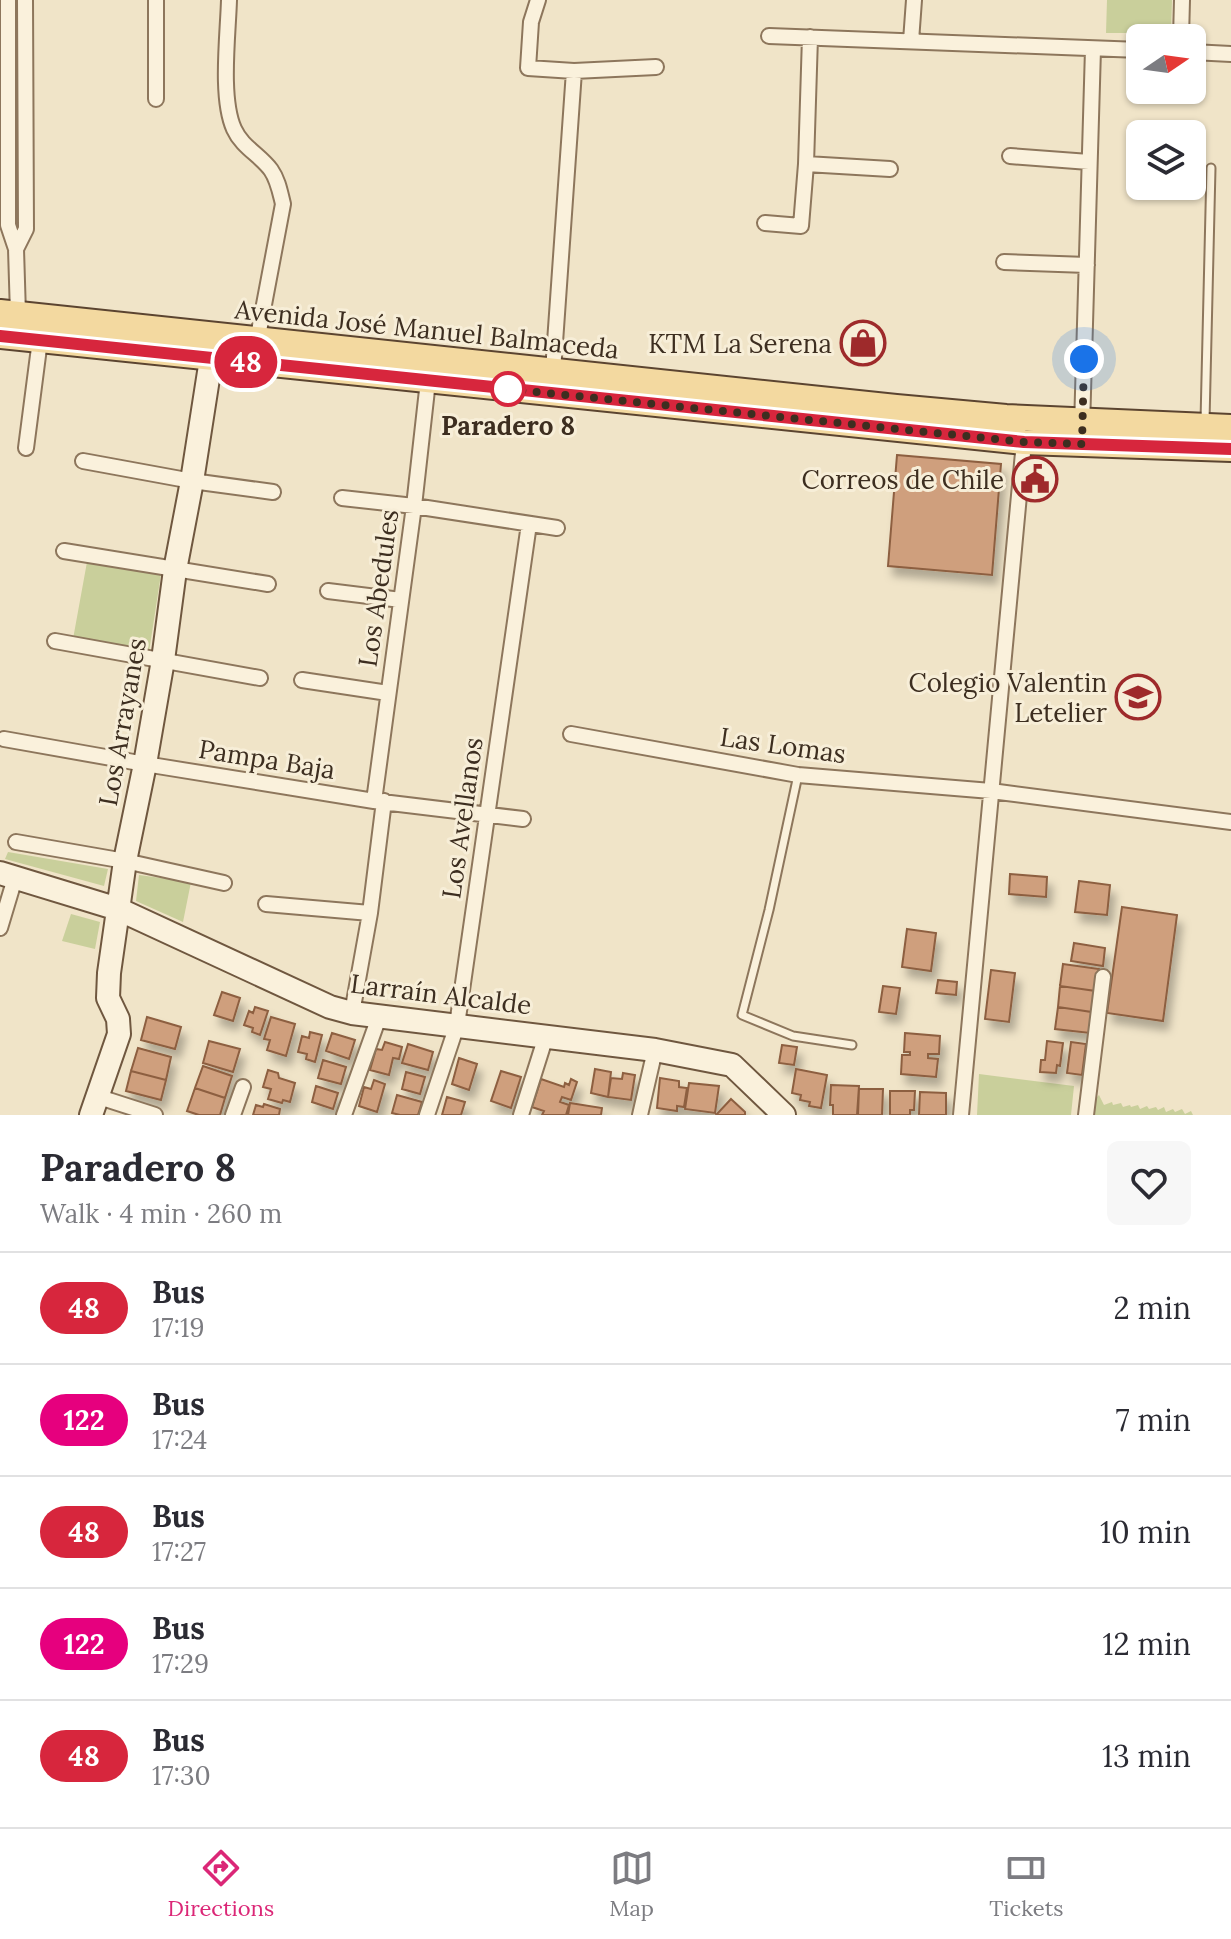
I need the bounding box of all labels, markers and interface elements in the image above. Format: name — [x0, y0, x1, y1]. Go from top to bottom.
north arrow — [1126, 24, 1206, 104]
map controls — [1126, 24, 1206, 200]
button: layers — [1126, 120, 1206, 200]
street label: Avenida José Manuel Balmaceda — [232, 292, 621, 366]
shop icon: KTM La Serena — [839, 319, 887, 367]
place label: KTM La Serena — [648, 327, 832, 360]
line badge: 48 — [210, 336, 282, 388]
your location — [1064, 339, 1104, 379]
text: 48 — [230, 344, 262, 380]
marker: Paradero 8 — [491, 372, 525, 406]
place label: Paradero 8 — [441, 409, 575, 442]
public building icon: Correos de Chile — [1011, 455, 1059, 503]
place label: Correos de Chile — [802, 463, 1004, 496]
street label: Los Abedules — [351, 507, 405, 669]
street label: Los Arrayanes — [91, 635, 153, 809]
place label: Colegio Valentin Letelier — [908, 666, 1108, 729]
school or university icon: Colegio Valentin Letelier — [1114, 673, 1162, 721]
street label: Las Lomas — [718, 720, 848, 770]
street label: Pampa Baja — [196, 732, 338, 786]
street label: Los Avellanos — [434, 735, 490, 901]
street label: Larraín Alcalde — [349, 967, 533, 1021]
button: heart — [1107, 1141, 1191, 1225]
text: Paradero 8 — [40, 1143, 236, 1191]
text: Walk · 4 min · 260 m — [40, 1197, 282, 1230]
text: Bus — [152, 1273, 205, 1311]
text: 2 min — [1114, 1289, 1191, 1327]
text: 48 — [68, 1290, 100, 1326]
text: 17:19 — [152, 1311, 204, 1344]
text: Bus — [152, 1385, 205, 1423]
text: 7 min — [1116, 1401, 1191, 1439]
text: 122 — [63, 1402, 105, 1438]
text: 17:24 — [152, 1423, 207, 1456]
text: Bus — [152, 1497, 205, 1535]
text: 10 min — [1100, 1513, 1191, 1551]
text: 48 — [68, 1514, 100, 1550]
text: 17:27 — [152, 1535, 206, 1568]
text: Bus — [152, 1609, 205, 1647]
text: 12 min — [1103, 1625, 1191, 1663]
text: 122 — [63, 1626, 105, 1662]
text: 17:29 — [152, 1647, 209, 1680]
text: Bus — [152, 1721, 205, 1759]
text: 13 min — [1102, 1737, 1191, 1775]
text: 48 — [68, 1738, 100, 1774]
text: 17:30 — [152, 1759, 211, 1792]
tab: Directions — [168, 1846, 274, 1922]
tab: Map — [609, 1846, 654, 1922]
tab: Tickets — [989, 1846, 1063, 1922]

